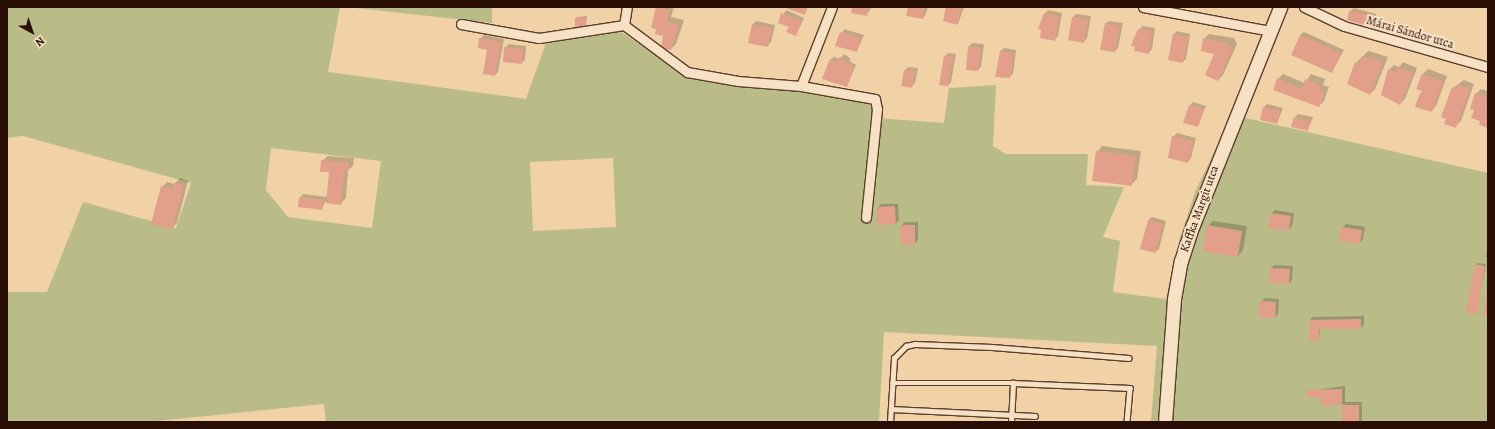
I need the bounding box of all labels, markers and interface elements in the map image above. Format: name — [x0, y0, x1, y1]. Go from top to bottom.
north arrow — [12, 12, 52, 52]
street label: Márai Sándor utca — [1365, 14, 1455, 52]
text: N — [32, 33, 48, 50]
street label: Kaffka Margit utca — [1178, 164, 1222, 254]

